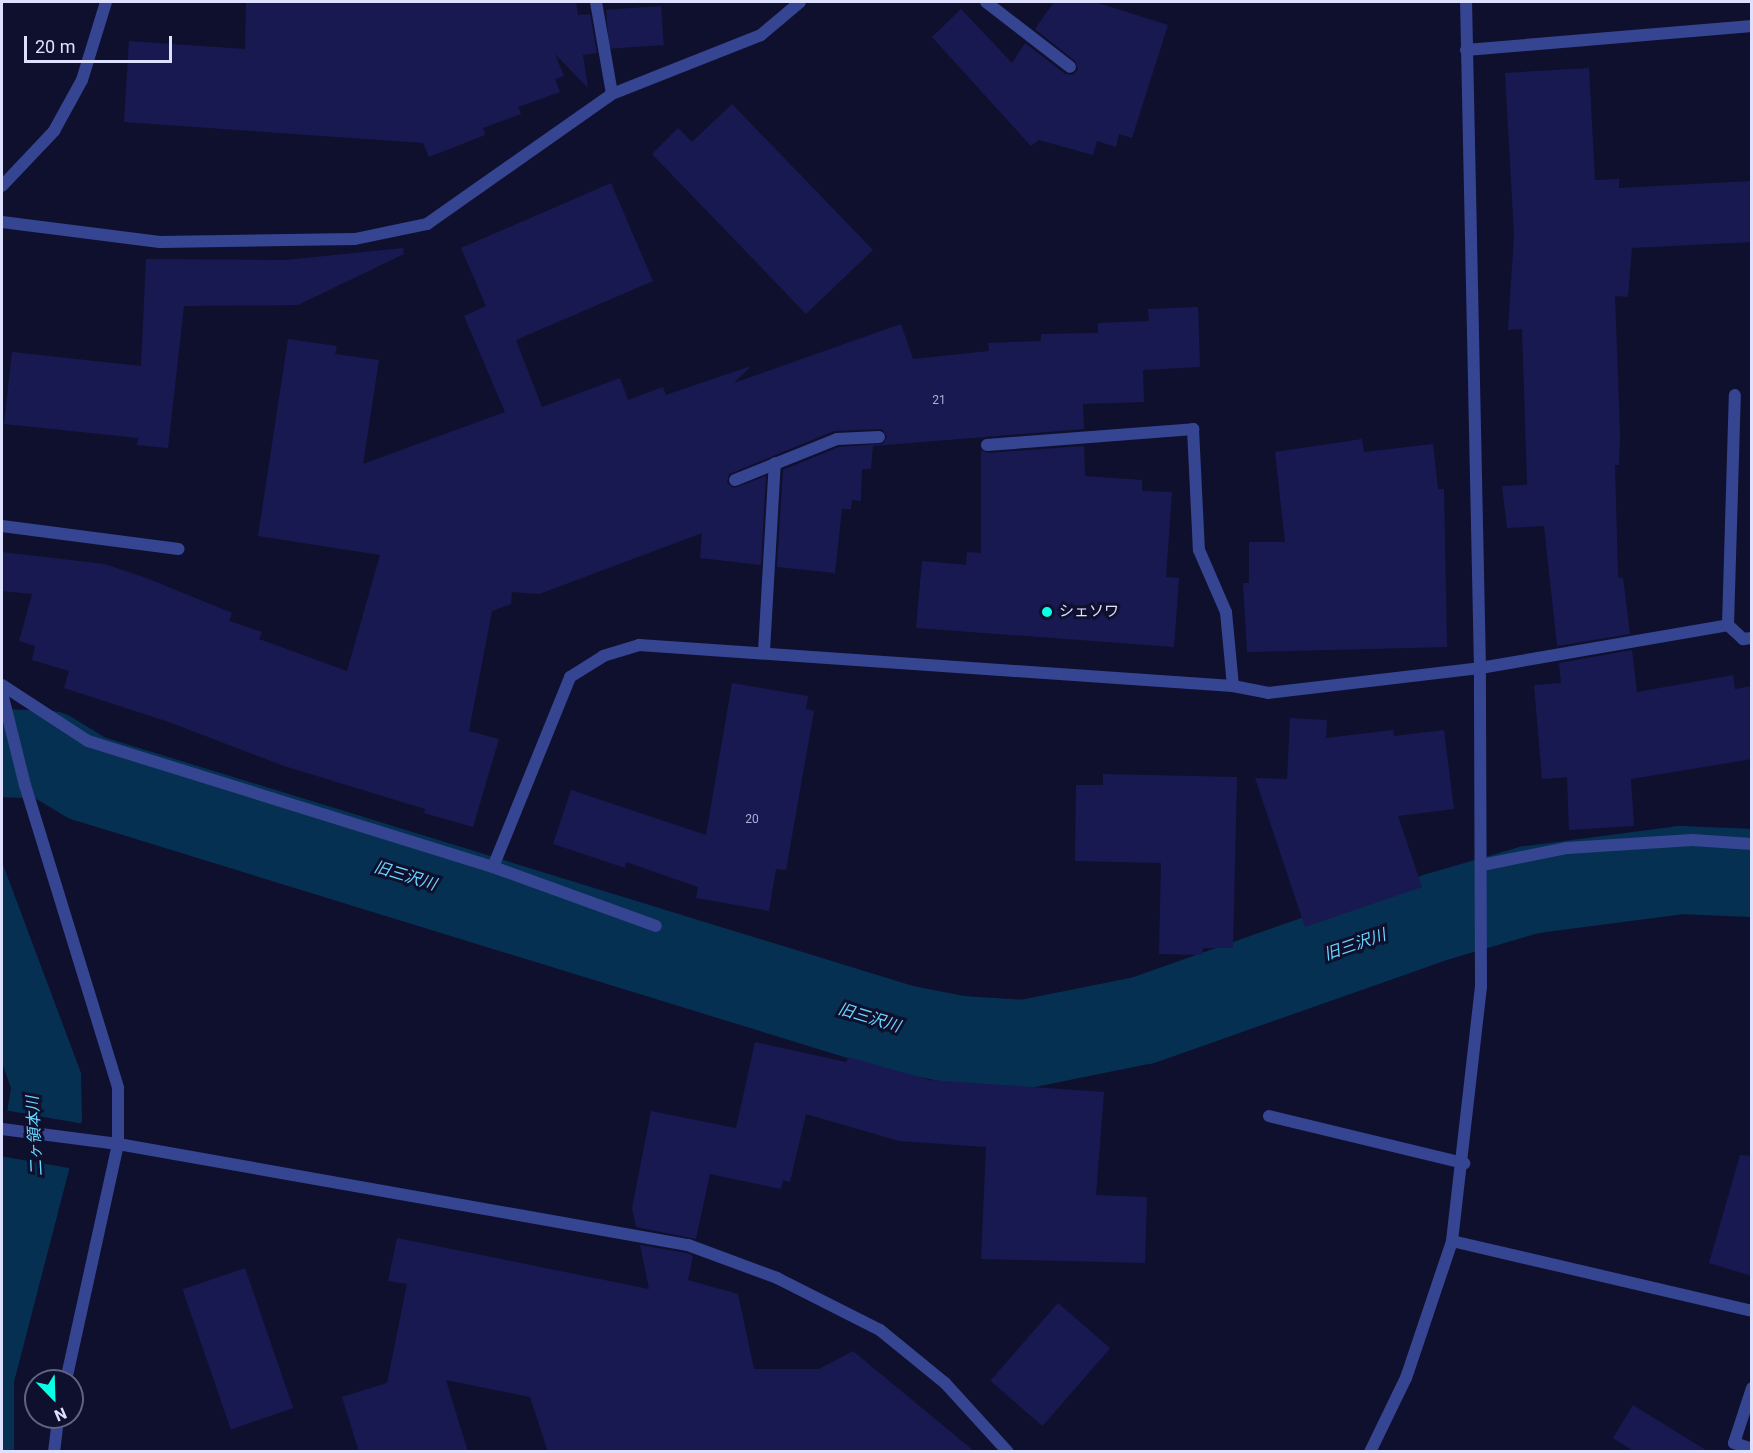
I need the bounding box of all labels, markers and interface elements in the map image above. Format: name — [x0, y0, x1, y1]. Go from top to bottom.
scale bar — [27, 24, 176, 62]
text: 20 m — [35, 36, 75, 57]
house number: 21 — [932, 394, 946, 408]
place label: シェソワ — [1059, 603, 1119, 621]
marker: シェソワ — [1040, 605, 1054, 619]
house number: 20 — [745, 813, 759, 827]
water label: 旧三沢川 — [372, 857, 438, 895]
water label: 旧三沢川 — [1322, 926, 1388, 964]
water label: 旧三沢川 — [836, 999, 902, 1037]
water label: 二ヶ領本川 — [23, 1096, 47, 1176]
north arrow — [24, 1369, 84, 1429]
text: N — [52, 1403, 69, 1425]

